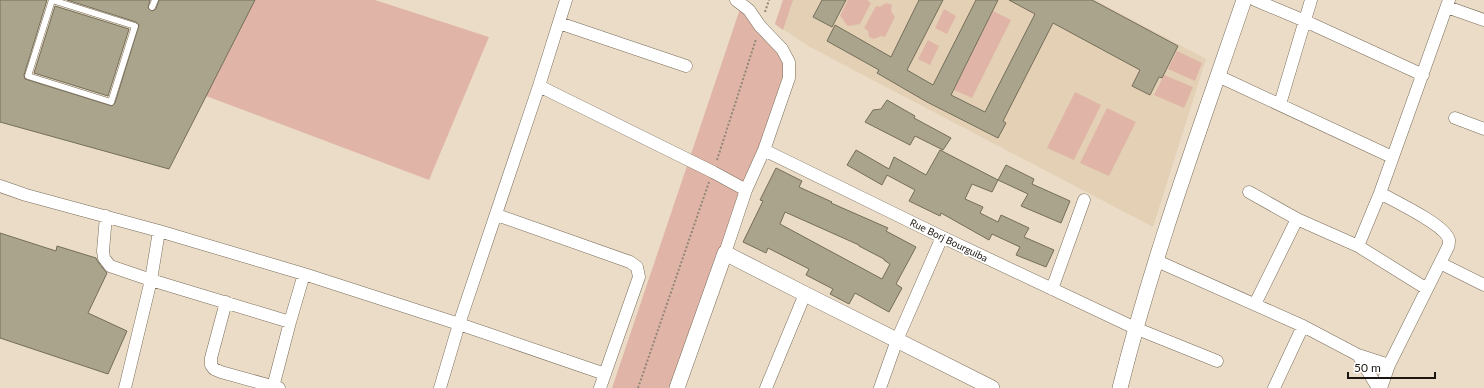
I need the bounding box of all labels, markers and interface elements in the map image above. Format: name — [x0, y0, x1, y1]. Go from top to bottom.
street label: Rue Borj Bourguiba — [908, 216, 990, 264]
scale bar — [1348, 354, 1435, 380]
text: 50 m — [1354, 360, 1381, 375]

